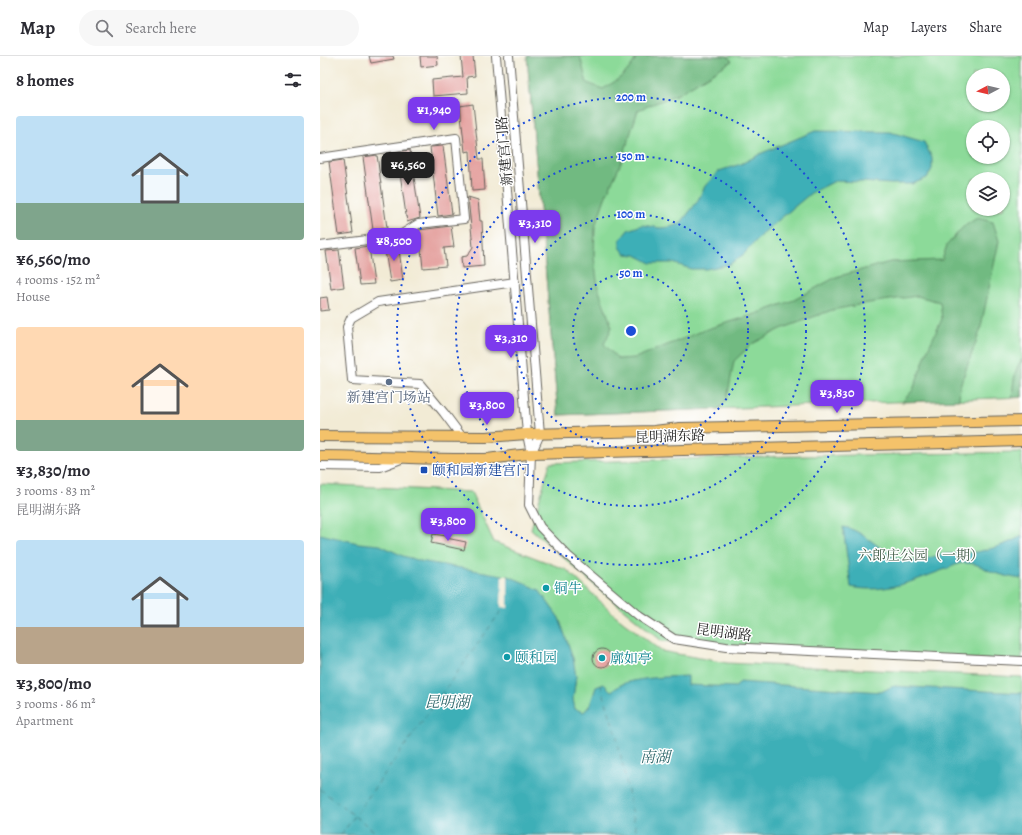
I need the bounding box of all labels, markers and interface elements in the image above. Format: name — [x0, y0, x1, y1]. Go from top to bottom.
search box — [79, 10, 359, 46]
text: Map — [20, 15, 55, 41]
icon: search — [93, 17, 115, 39]
text: Search here — [125, 18, 197, 38]
text: Map — [863, 18, 889, 37]
text: Layers — [911, 18, 947, 37]
text: Share — [969, 18, 1002, 37]
north arrow — [966, 68, 1010, 112]
map controls — [966, 68, 1010, 216]
text: 8 homes — [16, 69, 74, 92]
icon: filters — [282, 69, 304, 91]
text: 200 m — [616, 89, 646, 105]
pin: ¥1,940 — [401, 97, 467, 131]
text: ¥1,940 — [417, 101, 451, 118]
street label: 新建宫门路 — [492, 115, 517, 187]
button: locate — [966, 120, 1010, 164]
icon: home — [124, 142, 196, 214]
text: 150 m — [617, 148, 645, 164]
pin: ¥6,560 — [375, 152, 441, 186]
text: ¥6,560 — [390, 156, 426, 173]
button: layers — [966, 172, 1010, 216]
text: 100 m — [617, 206, 645, 222]
pin: ¥3,310 — [502, 210, 568, 244]
text: ¥3,310 — [518, 214, 552, 231]
pin: ¥8,500 — [361, 228, 427, 262]
text: ¥8,500 — [376, 232, 412, 249]
text: ¥6,560/mo — [16, 248, 91, 271]
text: 50 m — [619, 265, 643, 281]
text: 4 rooms · 152 m² — [16, 271, 100, 288]
text: House — [16, 288, 50, 305]
centre of rings — [624, 324, 638, 338]
pin: ¥3,310 — [478, 325, 544, 359]
text: ¥3,310 — [494, 329, 528, 346]
icon: home — [124, 353, 196, 425]
marker: 新建宫门场站 — [384, 377, 394, 387]
pin: ¥3,830 — [804, 380, 870, 414]
text: ¥3,830 — [820, 384, 854, 401]
place label: 新建宫门场站 — [347, 388, 431, 407]
pin: ¥3,800 — [454, 392, 520, 426]
text: ¥3,800 — [469, 396, 505, 413]
street label: 昆明湖东路 — [635, 426, 705, 447]
text: ¥3,830/mo — [16, 459, 90, 482]
place label: 颐和园新建宫门 — [432, 461, 530, 480]
marker: 颐和园新建宫门 — [419, 465, 429, 475]
text: 3 rooms · 83 m² — [16, 482, 95, 499]
text: 昆明湖东路 — [16, 501, 81, 518]
pin: ¥3,800 — [415, 508, 481, 542]
text: ¥3,800 — [430, 512, 466, 529]
park label: 六郎庄公园（一期） — [858, 546, 984, 565]
icon: home — [124, 566, 196, 638]
place label: 铜牛 — [554, 579, 582, 598]
marker: 铜牛 — [541, 583, 551, 593]
street label: 昆明湖路 — [695, 620, 753, 645]
place label: 颐和园 — [515, 648, 557, 667]
place label: 廓如亭 — [610, 649, 652, 668]
marker: 颐和园 — [502, 652, 512, 662]
marker: 廓如亭 — [597, 653, 607, 663]
text: ¥3,800/mo — [16, 672, 92, 695]
water label: 昆明湖 — [424, 692, 472, 712]
text: 3 rooms · 86 m² — [16, 695, 96, 712]
text: Apartment — [16, 712, 74, 729]
water label: 南湖 — [640, 747, 673, 767]

